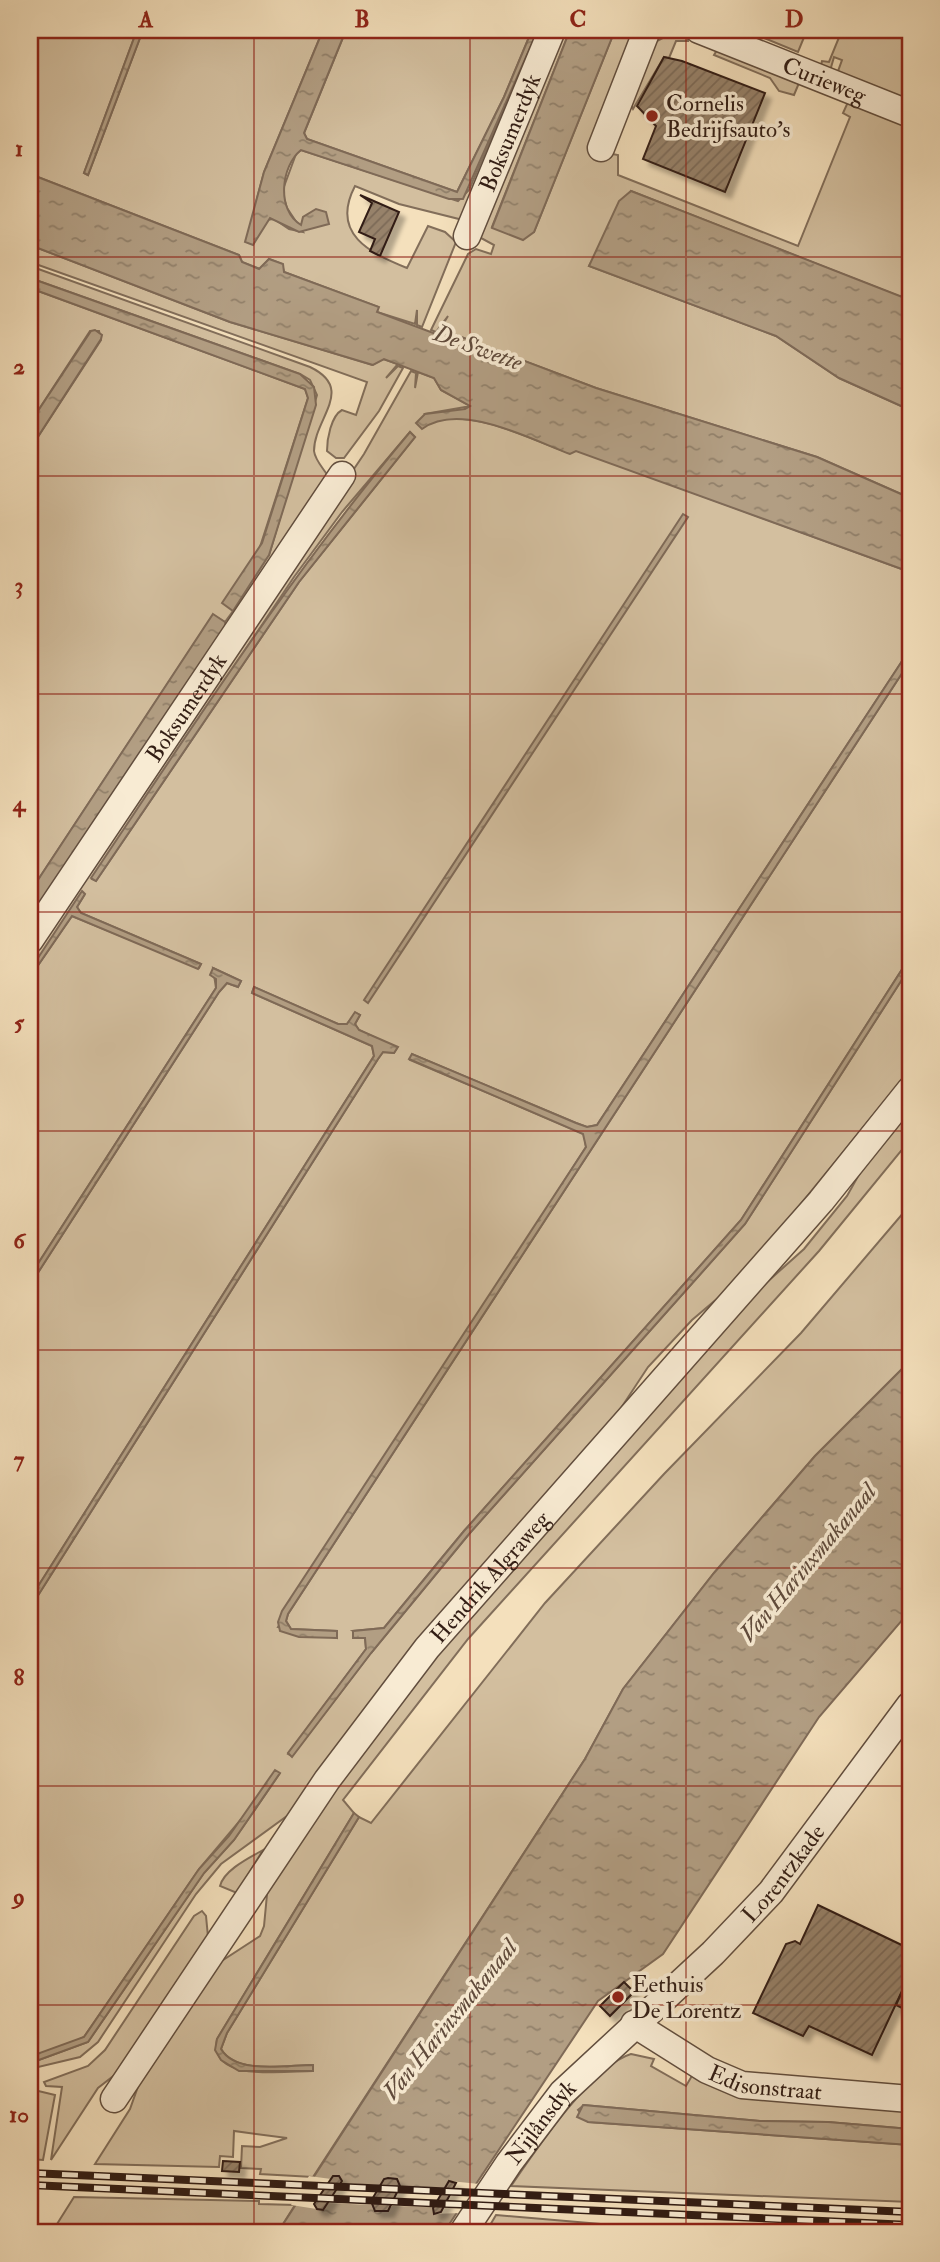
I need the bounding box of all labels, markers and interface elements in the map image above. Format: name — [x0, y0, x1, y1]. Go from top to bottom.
text: A — [138, 5, 154, 34]
text: B — [354, 5, 370, 34]
text: C — [570, 5, 586, 34]
text: D — [785, 5, 803, 34]
street label: Curieweg — [778, 50, 871, 110]
street label: Boksumerdyk — [472, 69, 547, 196]
place label: Cornelis Bedrijfsauto's — [666, 89, 791, 144]
marker: Cornelis Bedrijfsauto's — [644, 108, 660, 124]
text: 1 — [15, 134, 23, 163]
water label: De Swette — [429, 317, 527, 379]
text: 2 — [13, 352, 25, 381]
text: 3 — [15, 571, 23, 600]
street label: Boksumerdyk — [139, 648, 233, 767]
text: 4 — [12, 789, 27, 818]
text: 5 — [14, 1008, 25, 1037]
text: 6 — [13, 1226, 27, 1255]
text: 7 — [14, 1445, 25, 1474]
water label: Van Harinxmakanaal — [733, 1476, 885, 1649]
street label: Hendrik Algraweg — [424, 1504, 556, 1649]
text: 8 — [14, 1663, 25, 1692]
street label: Lorentzkade — [735, 1818, 831, 1929]
text: 9 — [11, 1882, 25, 1911]
water label: Van Harinxmakanaal — [376, 1932, 526, 2107]
place label: Eethuis De Lorentz — [632, 1970, 741, 2025]
marker: Eethuis De Lorentz — [610, 1989, 626, 2005]
street label: Edisonstraat — [704, 2058, 823, 2106]
street label: Nijlânsdyk — [499, 2073, 582, 2170]
text: 10 — [9, 2100, 29, 2129]

